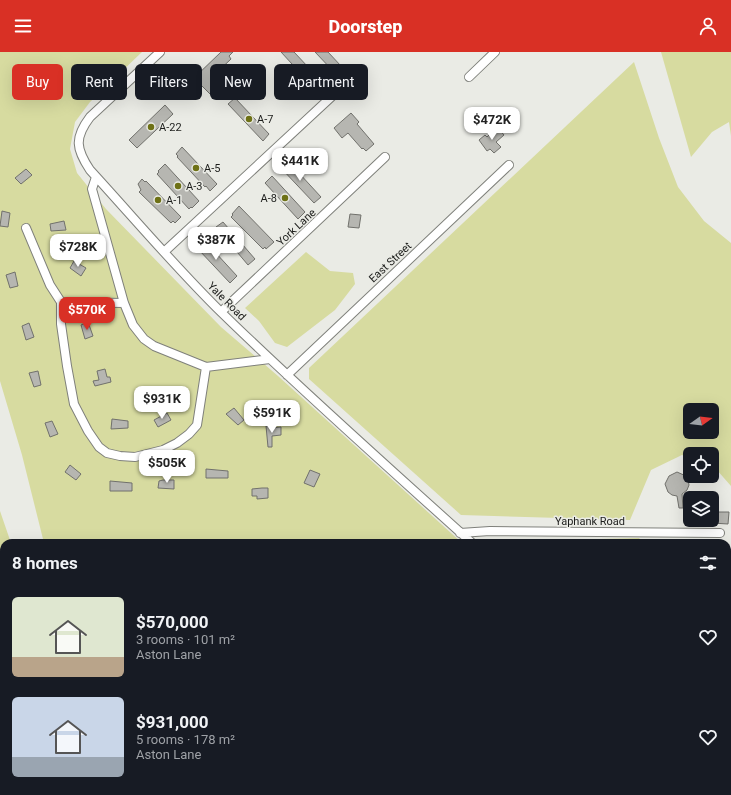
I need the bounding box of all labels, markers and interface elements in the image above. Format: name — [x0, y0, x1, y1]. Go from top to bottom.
icon: menu — [12, 15, 34, 37]
icon: person — [697, 15, 719, 37]
text: Doorstep — [329, 16, 402, 37]
chip: Buy — [12, 64, 63, 100]
chip: Rent — [71, 64, 127, 100]
chip: Filters — [135, 64, 202, 100]
chip: New — [210, 64, 266, 100]
chip: Apartment — [274, 64, 368, 100]
pin: $472K — [464, 107, 520, 141]
text: $472K — [473, 112, 511, 127]
place label: A-7 — [257, 113, 273, 126]
marker: A-7 — [244, 114, 254, 124]
place label: A-22 — [159, 121, 182, 134]
marker: A-22 — [146, 122, 156, 132]
pin: $441K — [272, 148, 328, 182]
text: $441K — [281, 153, 319, 168]
place label: A-5 — [204, 162, 220, 175]
marker: A-5 — [191, 163, 201, 173]
place label: A-3 — [186, 180, 202, 193]
marker: A-3 — [173, 181, 183, 191]
place label: A-8 — [261, 192, 277, 205]
marker: A-8 — [280, 193, 290, 203]
place label: A-1 — [166, 194, 182, 207]
marker: A-1 — [153, 195, 163, 205]
street label: York Lane — [274, 206, 319, 249]
pin: $387K — [188, 227, 244, 261]
text: $387K — [197, 232, 235, 247]
pin: $728K — [50, 234, 106, 268]
text: $728K — [59, 239, 97, 254]
street label: East Street — [366, 239, 415, 285]
street label: Yale Road — [205, 280, 248, 323]
pin: $570K — [59, 297, 115, 331]
text: $570K — [68, 302, 106, 317]
pin: $931K — [134, 386, 190, 420]
text: $931K — [143, 391, 181, 406]
pin: $591K — [244, 400, 300, 434]
north arrow — [683, 403, 719, 439]
map controls — [683, 403, 719, 527]
text: $591K — [253, 405, 291, 420]
button: locate — [683, 447, 719, 483]
pin: $505K — [139, 450, 195, 484]
text: $505K — [148, 455, 186, 470]
button: layers — [683, 491, 719, 527]
street label: Yaphank Road — [555, 515, 625, 528]
icon: filters — [697, 552, 719, 574]
text: 8 homes — [12, 553, 78, 573]
text: $570,000 — [136, 612, 208, 632]
icon: home — [44, 613, 92, 661]
icon: heart — [697, 626, 719, 648]
text: 3 rooms · 101 m² — [136, 632, 235, 647]
text: Aston Lane — [136, 647, 201, 662]
text: $931,000 — [136, 712, 208, 732]
icon: home — [44, 713, 92, 761]
icon: heart — [697, 726, 719, 748]
text: 5 rooms · 178 m² — [136, 732, 235, 747]
text: Aston Lane — [136, 747, 201, 762]

